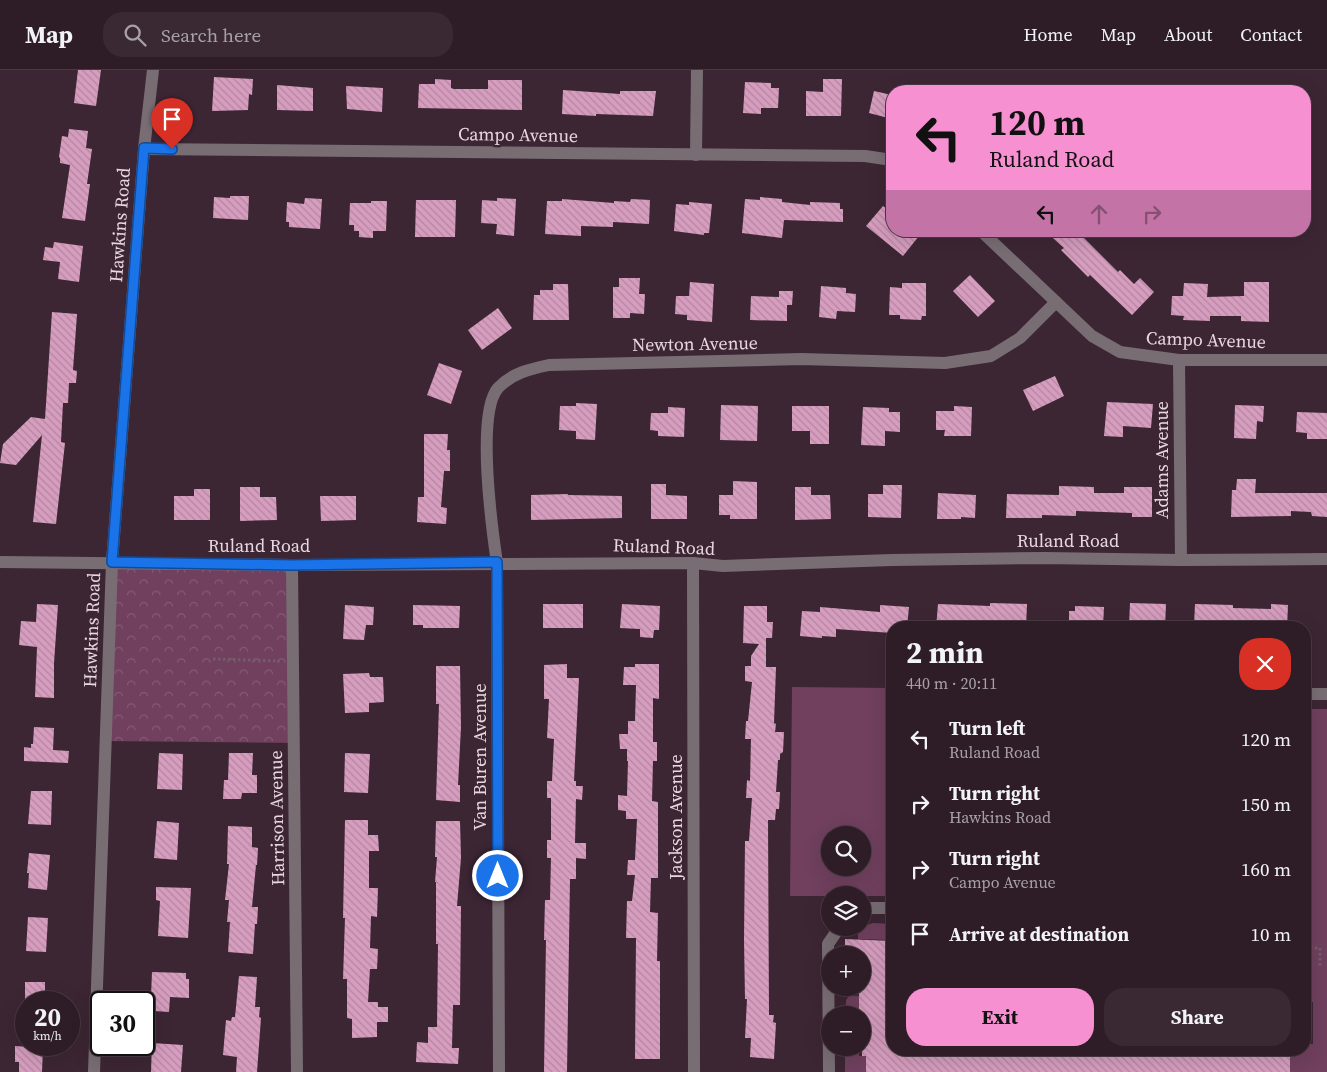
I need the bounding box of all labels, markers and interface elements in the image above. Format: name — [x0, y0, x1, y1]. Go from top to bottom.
search box — [103, 12, 453, 57]
text: Map — [25, 18, 73, 51]
icon: search — [121, 21, 149, 49]
text: Search here — [161, 22, 261, 48]
text: Home — [1024, 22, 1073, 47]
text: Map — [1101, 22, 1136, 47]
text: About — [1164, 22, 1212, 47]
text: Contact — [1240, 22, 1302, 47]
pin — [151, 98, 193, 149]
text: 120 m — [989, 99, 1085, 147]
icon: arrive — [158, 105, 186, 133]
icon: left — [906, 105, 971, 170]
street label: Campo Avenue — [458, 121, 578, 148]
text: Ruland Road — [989, 144, 1114, 174]
street label: Hawkins Road — [103, 167, 136, 283]
icon: left — [1032, 200, 1060, 228]
icon: ahead — [1085, 200, 1113, 228]
icon: right — [1138, 200, 1166, 228]
street label: Campo Avenue — [1146, 325, 1266, 354]
street label: Newton Avenue — [632, 330, 758, 357]
street label: Adams Avenue — [1149, 401, 1174, 519]
street label: Ruland Road — [1017, 528, 1119, 553]
street label: Ruland Road — [612, 532, 716, 561]
street label: Ruland Road — [208, 533, 310, 558]
street label: Hawkins Road — [77, 572, 106, 688]
text: 2 min — [906, 632, 984, 673]
button: close — [1239, 638, 1291, 690]
text: 440 m · 20:11 — [906, 672, 997, 694]
street label: Van Buren Avenue — [467, 683, 492, 831]
text: Turn left — [949, 715, 1025, 741]
icon: left — [906, 725, 934, 753]
text: 120 m — [1241, 726, 1291, 752]
text: Ruland Road — [949, 741, 1040, 763]
street label: Harrison Avenue — [263, 750, 290, 886]
street label: Jackson Avenue — [663, 754, 688, 881]
text: Turn right — [949, 780, 1040, 806]
icon: right — [906, 790, 934, 818]
text: 150 m — [1241, 791, 1291, 817]
text: Hawkins Road — [949, 806, 1051, 828]
map controls — [821, 826, 871, 1056]
button: search — [821, 826, 871, 876]
text: Turn right — [949, 845, 1040, 871]
position arrow — [471, 849, 523, 901]
icon: right — [906, 855, 934, 883]
text: 160 m — [1241, 856, 1291, 882]
text: Campo Avenue — [949, 871, 1056, 893]
button: layers — [821, 886, 871, 936]
icon: arrive — [906, 920, 934, 948]
text: Arrive at destination — [949, 921, 1129, 947]
text: 10 m — [1250, 921, 1291, 947]
button: + — [821, 946, 871, 996]
button: Exit — [906, 988, 1094, 1046]
button: Share — [1104, 988, 1291, 1046]
speed limit sign: 30 — [90, 991, 155, 1056]
text: 20 — [34, 1000, 61, 1034]
button: − — [821, 1006, 871, 1056]
text: km/h — [33, 1028, 62, 1044]

